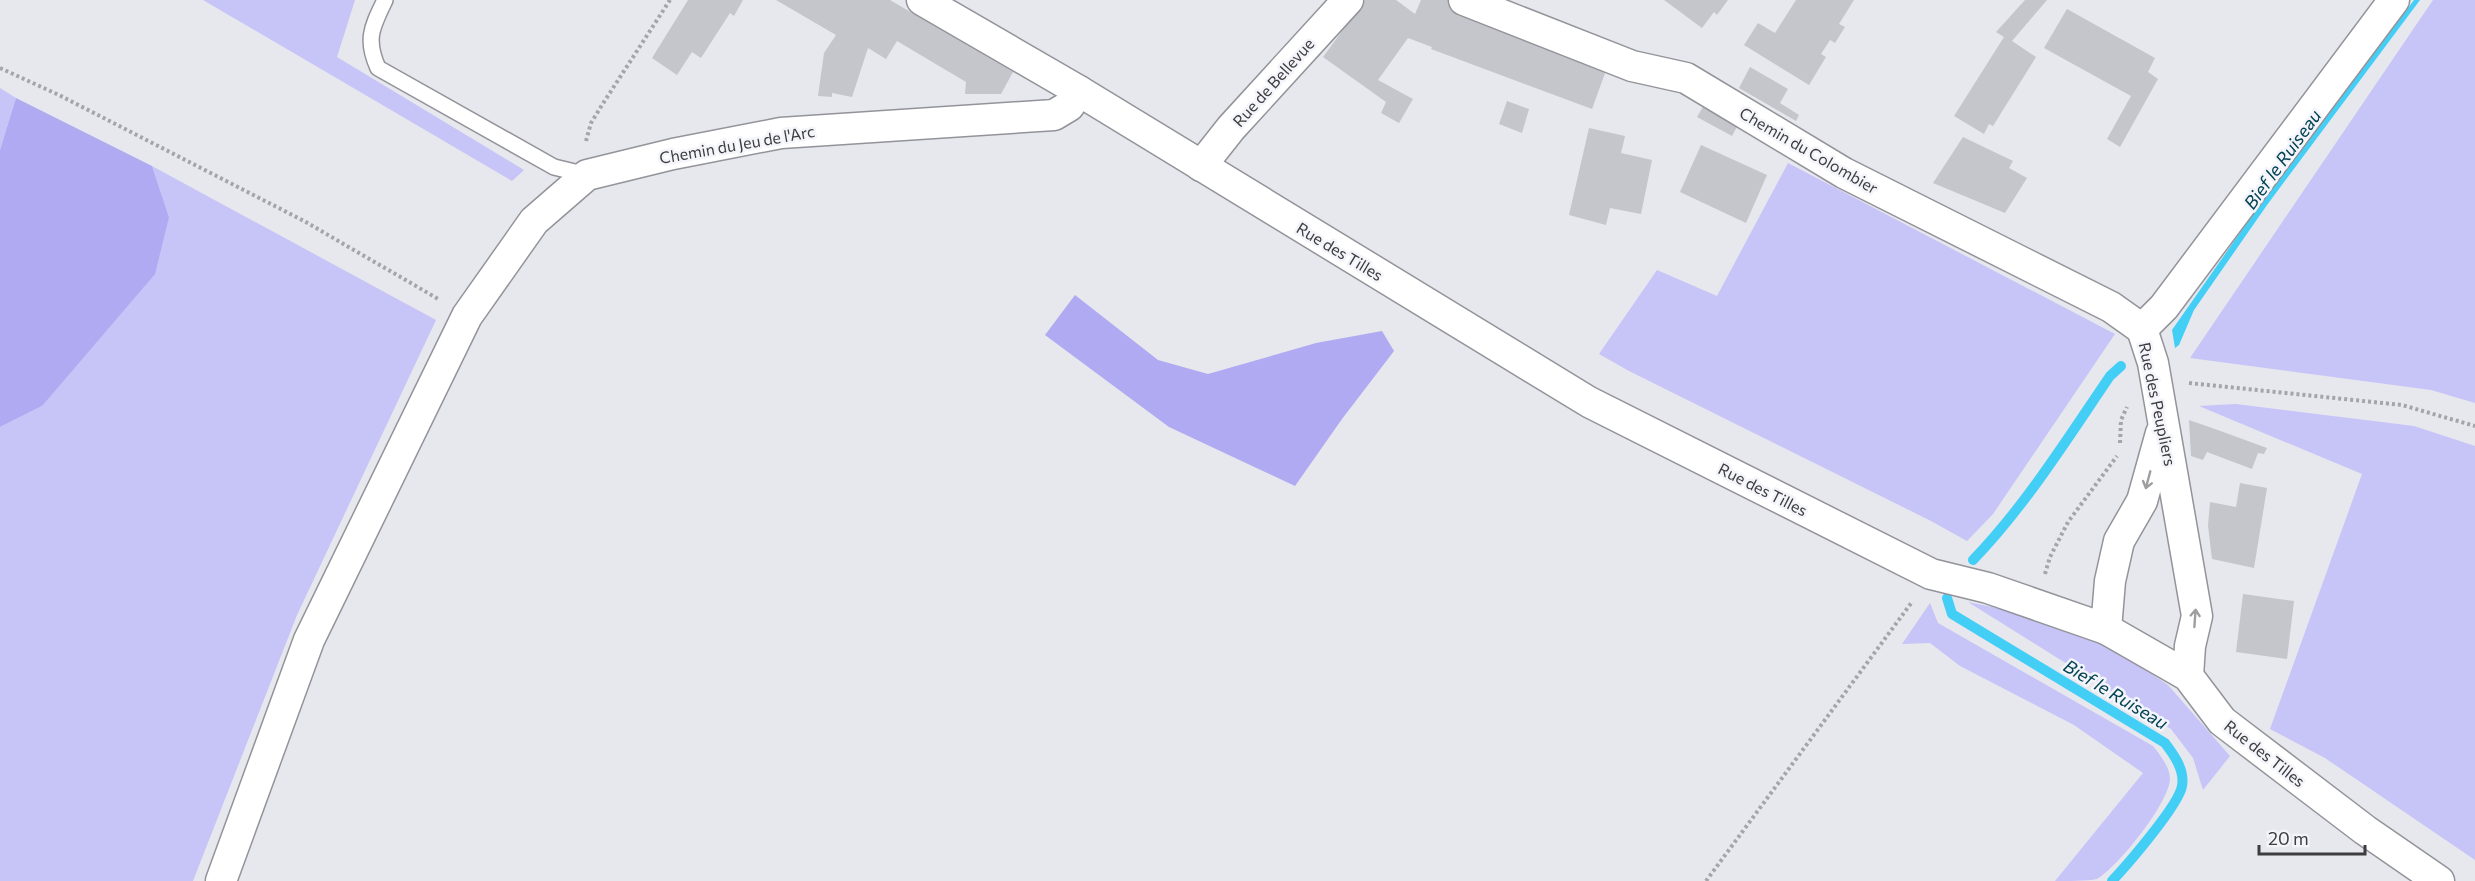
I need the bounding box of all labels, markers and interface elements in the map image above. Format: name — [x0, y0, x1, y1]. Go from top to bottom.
street label: Rue de Bellevue — [1228, 34, 1318, 130]
street label: Chemin du Colombier — [1736, 103, 1882, 198]
water label: Bief le Ruiseau — [2239, 105, 2325, 213]
street label: Chemin du Jeu de l'Arc — [658, 121, 816, 167]
street label: Rue des Tilles — [1293, 218, 1387, 284]
street label: Rue des Peupliers — [2136, 341, 2180, 467]
street label: Rue des Tilles — [1715, 458, 1811, 520]
one-way arrow — [2142, 470, 2153, 489]
one-way arrow — [2190, 609, 2201, 628]
water label: Bief le Ruiseau — [2060, 654, 2172, 734]
street label: Rue des Tilles — [2221, 716, 2309, 790]
scale bar — [2259, 818, 2366, 856]
text: 20 m — [2268, 827, 2309, 849]

